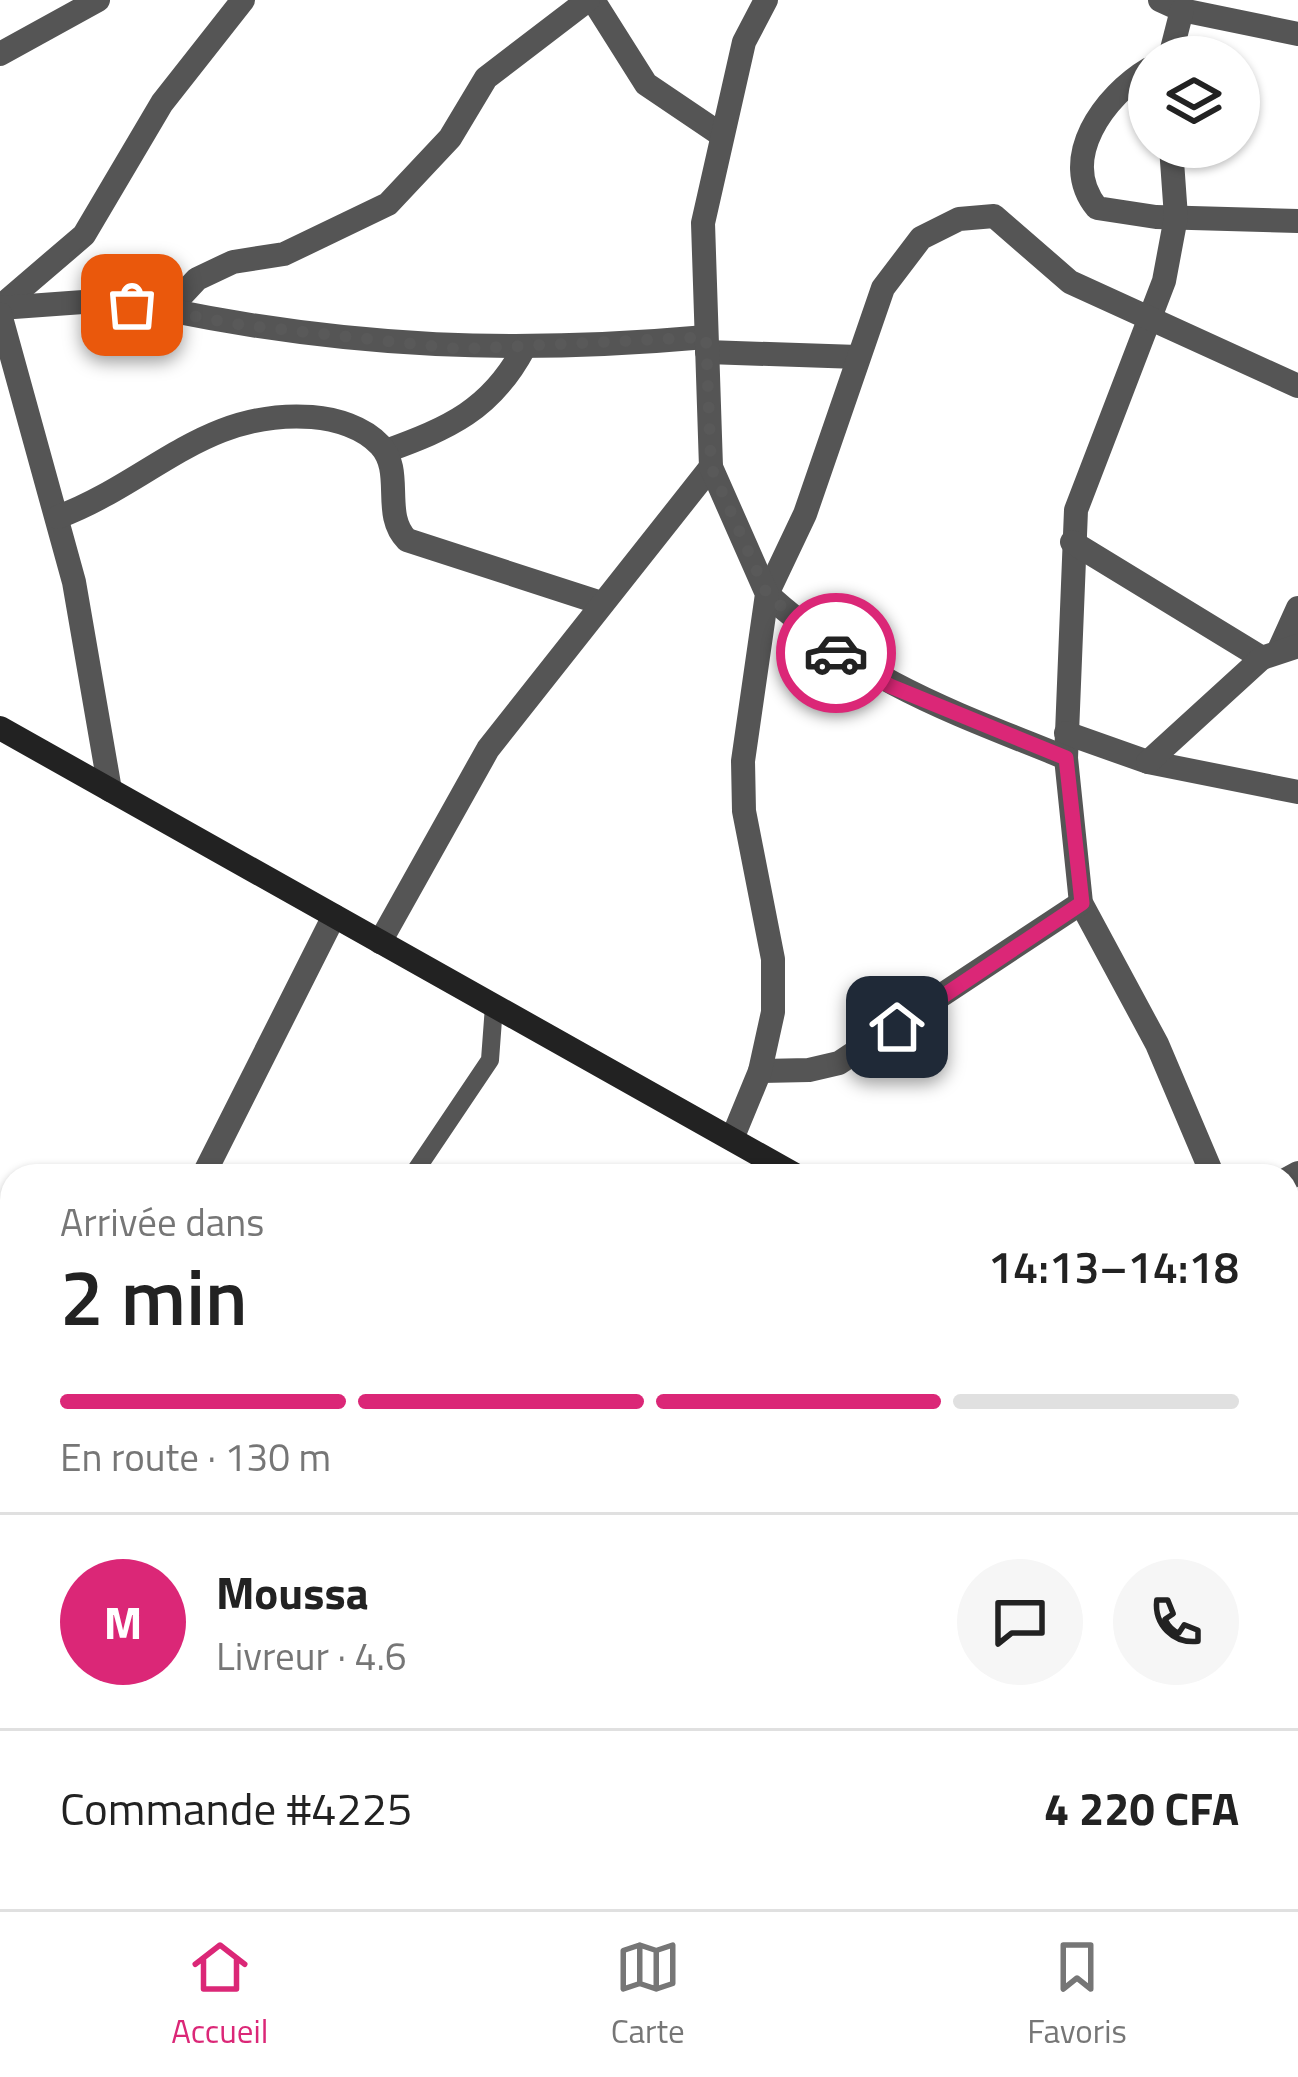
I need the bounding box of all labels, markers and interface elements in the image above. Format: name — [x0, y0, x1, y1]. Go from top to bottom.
map controls — [1128, 36, 1260, 168]
button: layers — [1128, 36, 1260, 168]
pin — [81, 254, 183, 356]
icon: bag — [99, 272, 165, 338]
courier — [776, 593, 896, 713]
icon: car — [803, 620, 869, 686]
pin — [846, 976, 948, 1078]
icon: home — [864, 994, 930, 1060]
text: Arrivée dans — [60, 1192, 264, 1251]
text: 14:13–14:18 — [988, 1232, 1239, 1300]
text: 2 min — [60, 1237, 248, 1355]
text: En route · 130 m — [60, 1427, 331, 1486]
text: Moussa — [216, 1558, 369, 1626]
button: chat — [957, 1559, 1083, 1685]
button: phone — [1113, 1559, 1239, 1685]
text: M — [104, 1588, 142, 1656]
text: Livreur · 4.6 — [216, 1626, 407, 1685]
text: Commande #4225 — [60, 1774, 412, 1842]
text: 4 220 CFA — [1044, 1774, 1239, 1842]
tab: Accueil — [171, 1934, 268, 2056]
tab: Carte — [611, 1934, 685, 2056]
tab: Favoris — [1027, 1934, 1127, 2056]

